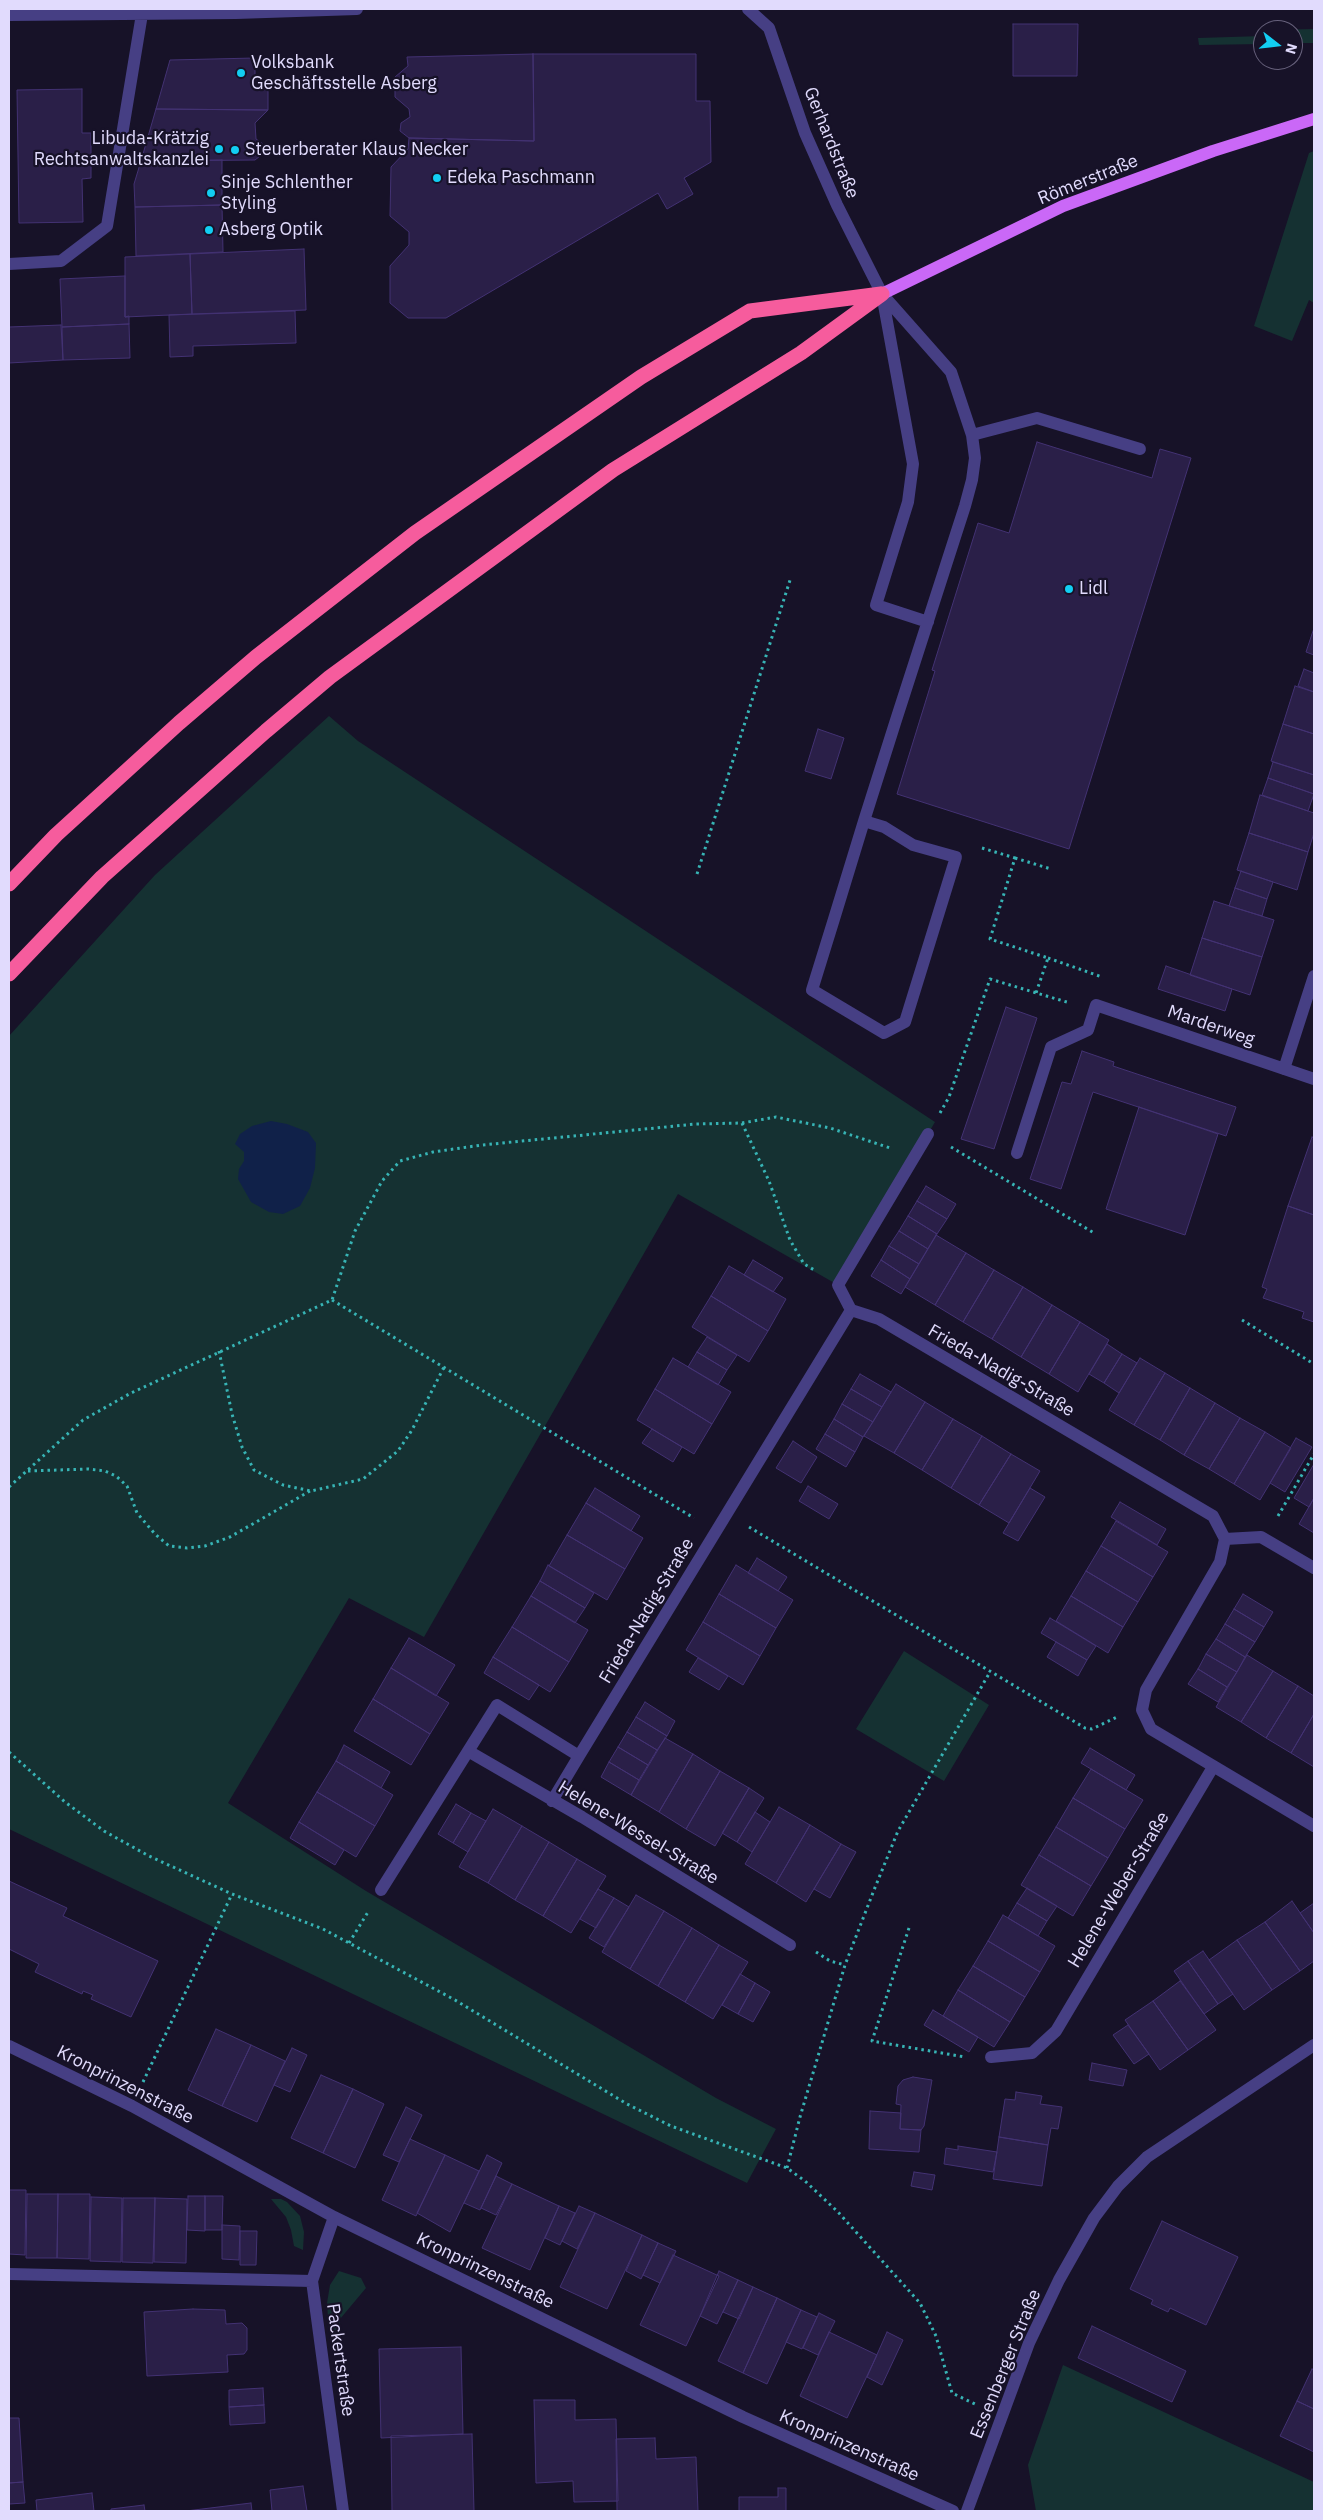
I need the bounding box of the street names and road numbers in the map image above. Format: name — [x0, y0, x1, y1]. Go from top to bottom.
street label: Gerhardstraße — [799, 84, 863, 202]
street label: Römerstraße — [1035, 150, 1141, 210]
street label: Marderweg — [1165, 1001, 1257, 1051]
street label: Frieda-Nadig-Straße — [924, 1320, 1078, 1422]
street label: Frieda-Nadig-Straße — [595, 1534, 699, 1688]
street label: Helene-Wessel-Straße — [554, 1776, 722, 1890]
street label: Helene-Weber-Straße — [1064, 1808, 1174, 1972]
street label: Kronprinzenstraße — [53, 2041, 197, 2129]
street label: Kronprinzenstraße — [413, 2228, 557, 2314]
street label: Essenberger Straße — [966, 2286, 1046, 2442]
street label: Packertstraße — [321, 2302, 359, 2418]
street label: Kronprinzenstraße — [776, 2406, 922, 2486]

